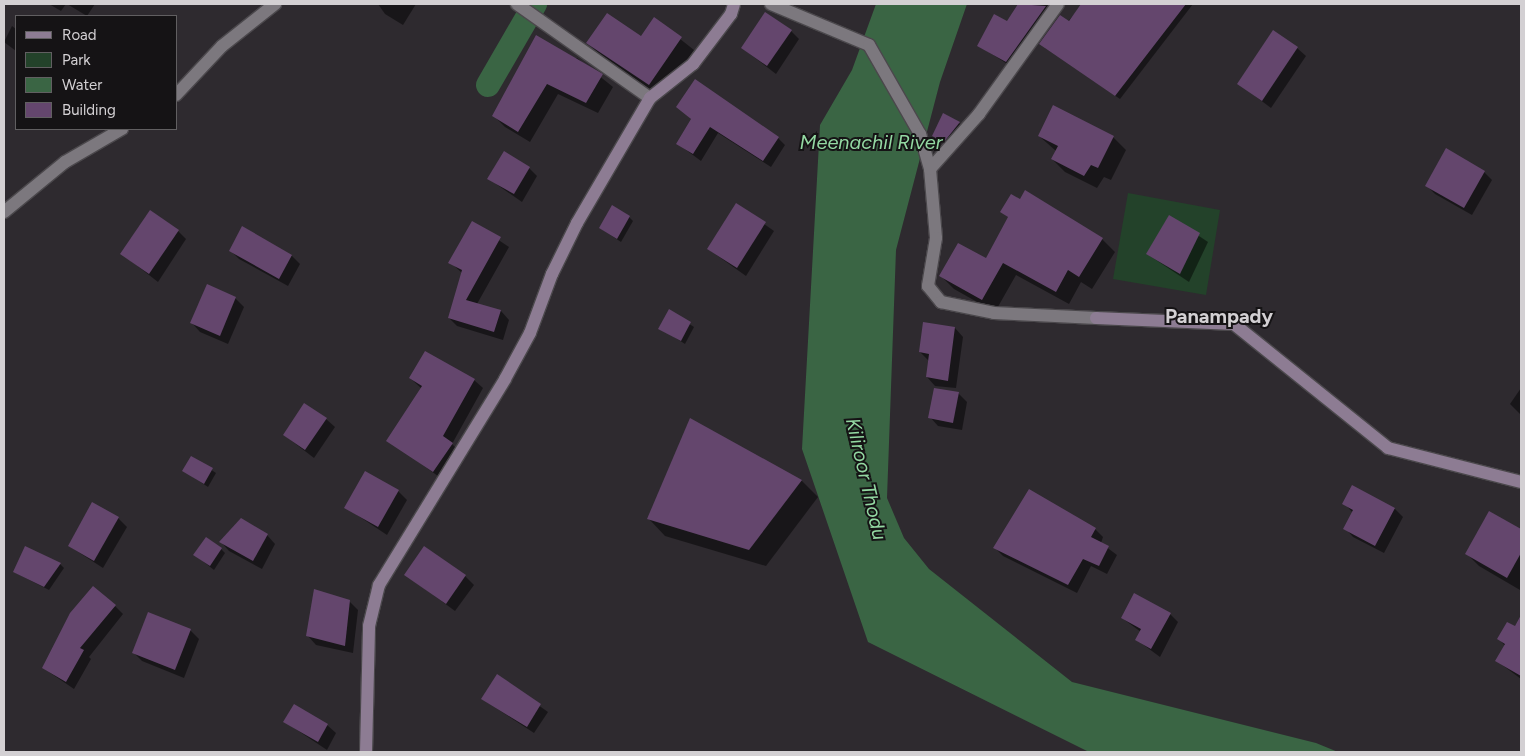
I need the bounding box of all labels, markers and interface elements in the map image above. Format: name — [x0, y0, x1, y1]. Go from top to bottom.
legend — [15, 15, 178, 130]
text: Road — [62, 26, 97, 44]
text: Park — [62, 51, 91, 69]
text: Water — [62, 76, 102, 94]
text: Building — [62, 101, 116, 119]
water label: Meenachil River — [800, 130, 942, 154]
district label: Panampady — [1165, 304, 1273, 328]
water label: Kiliroor Thodu — [840, 416, 892, 542]

